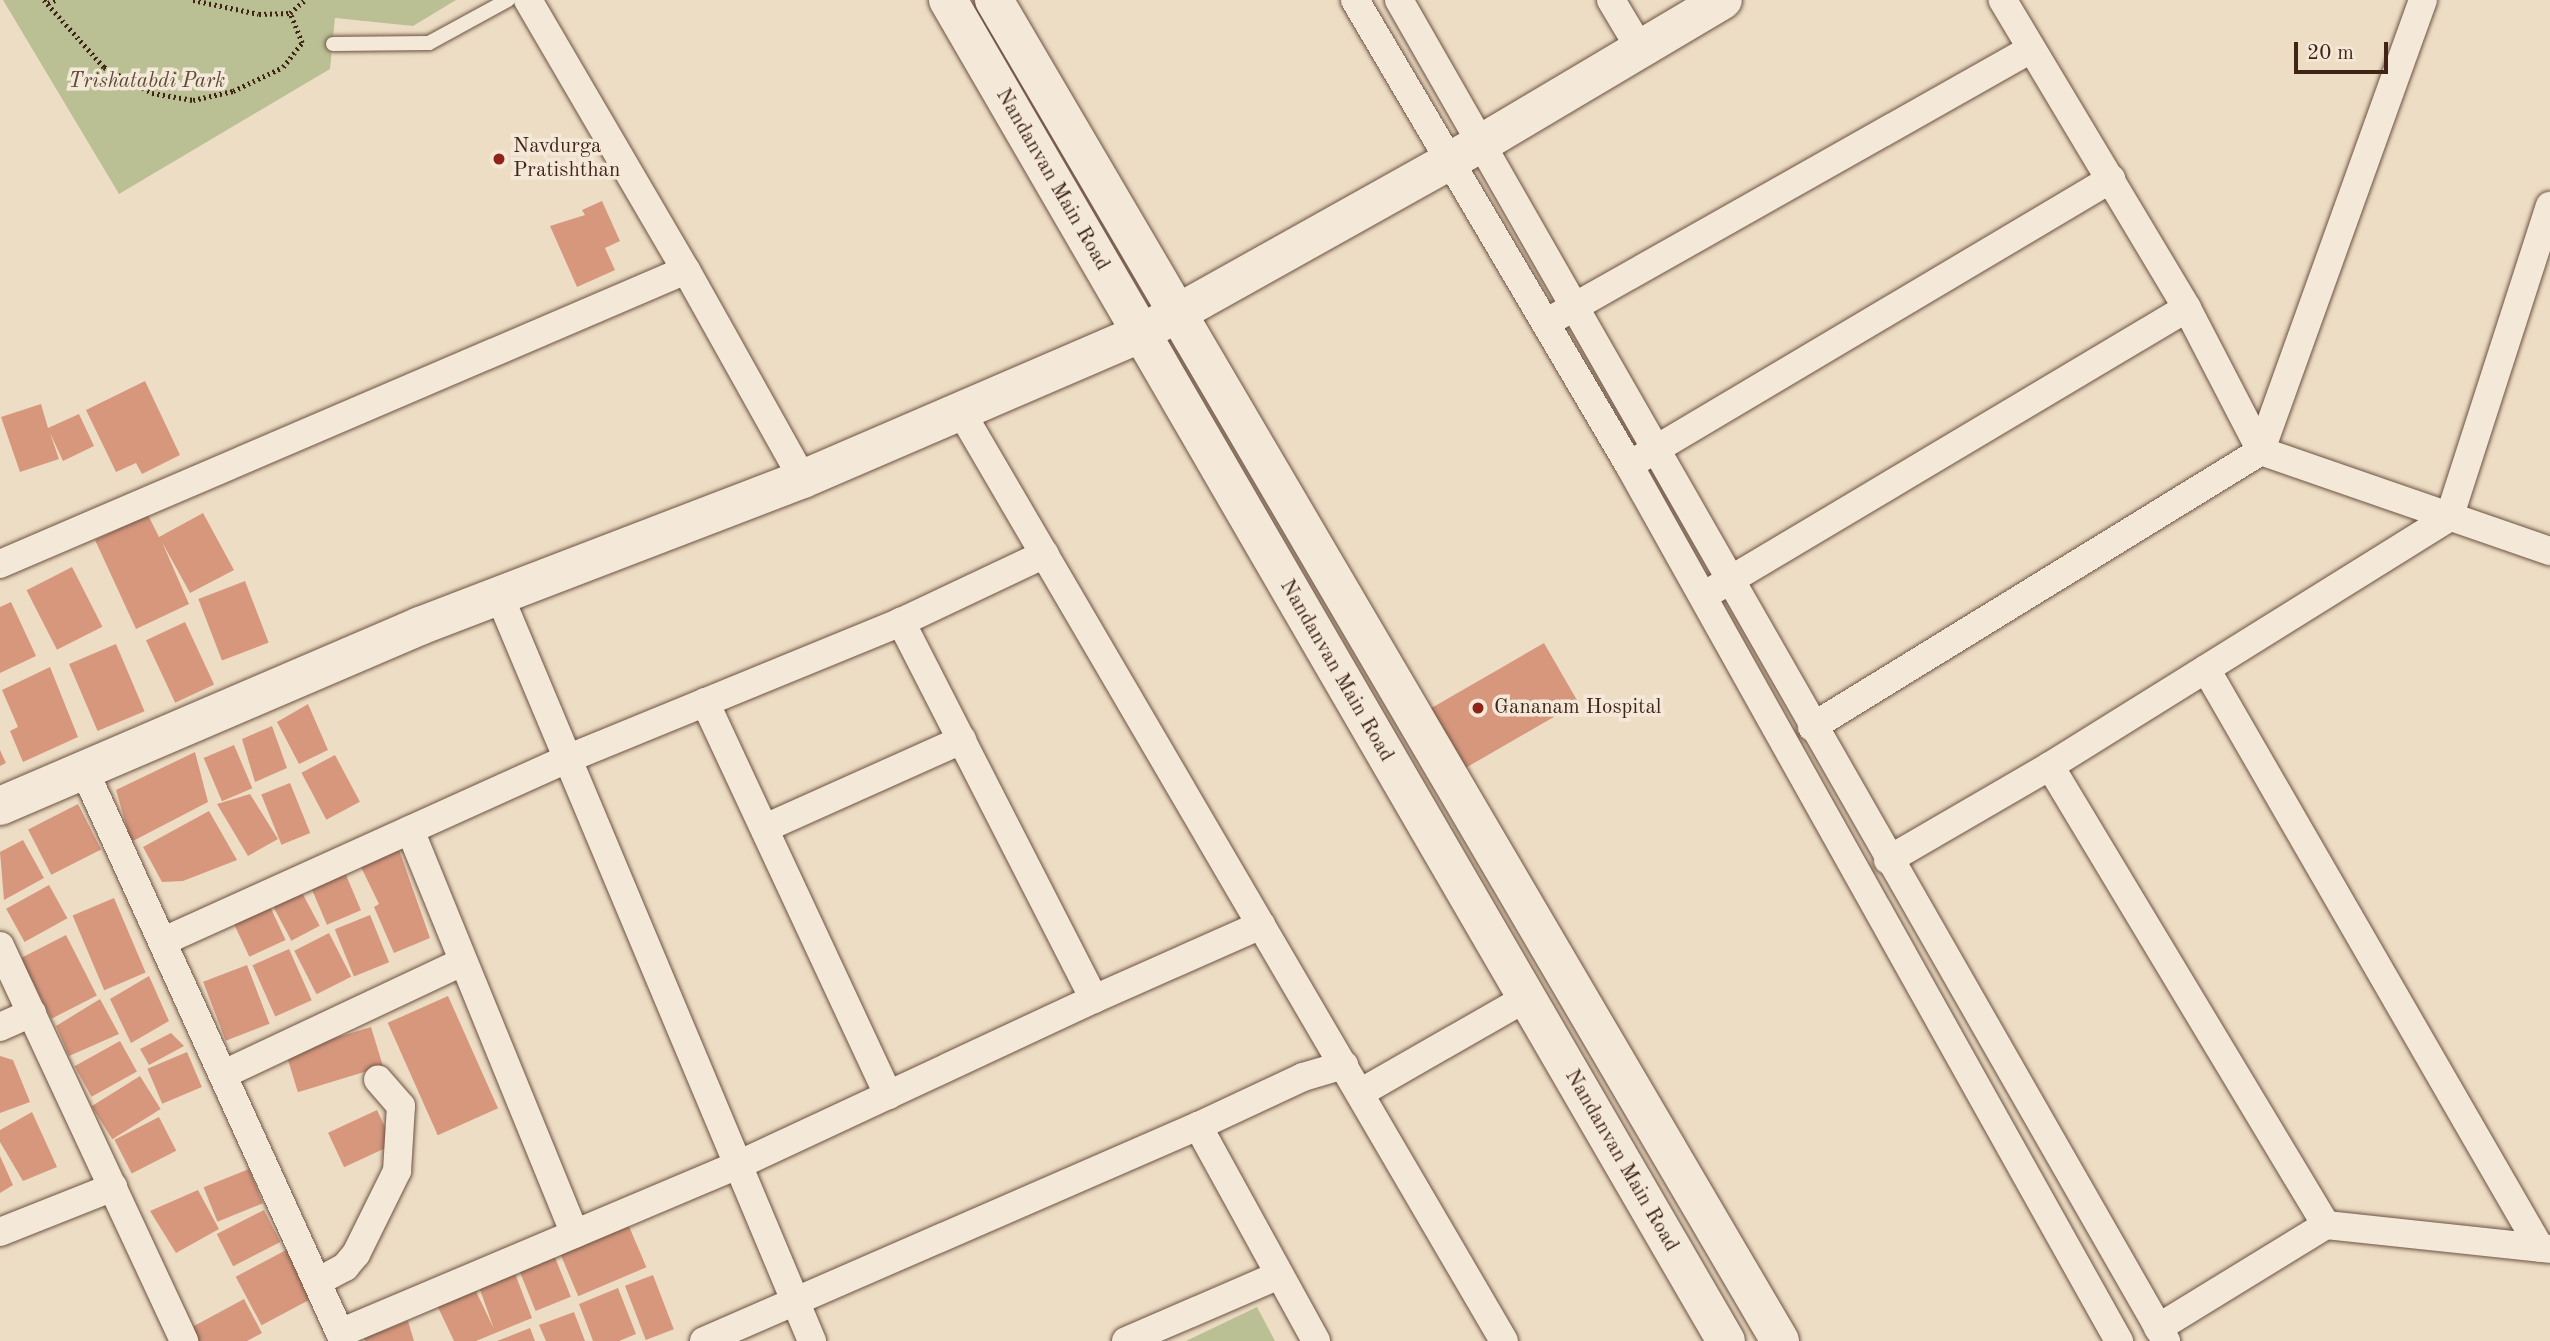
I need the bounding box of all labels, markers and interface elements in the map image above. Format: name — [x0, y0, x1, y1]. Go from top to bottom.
scale bar — [2298, 28, 2392, 72]
text: 20 m — [2307, 43, 2354, 64]
park label: Trishatabdi Park — [69, 69, 225, 95]
street label: Nandanvan Main Road — [990, 84, 1114, 276]
place label: Navdurga Pratishthan — [513, 134, 620, 184]
marker: Navdurga Pratishthan — [491, 151, 507, 167]
street label: Nandanvan Main Road — [1274, 575, 1398, 767]
place label: Gananam Hospital — [1494, 695, 1661, 721]
marker: Gananam Hospital — [1468, 698, 1488, 718]
street label: Nandanvan Main Road — [1559, 1065, 1683, 1257]

